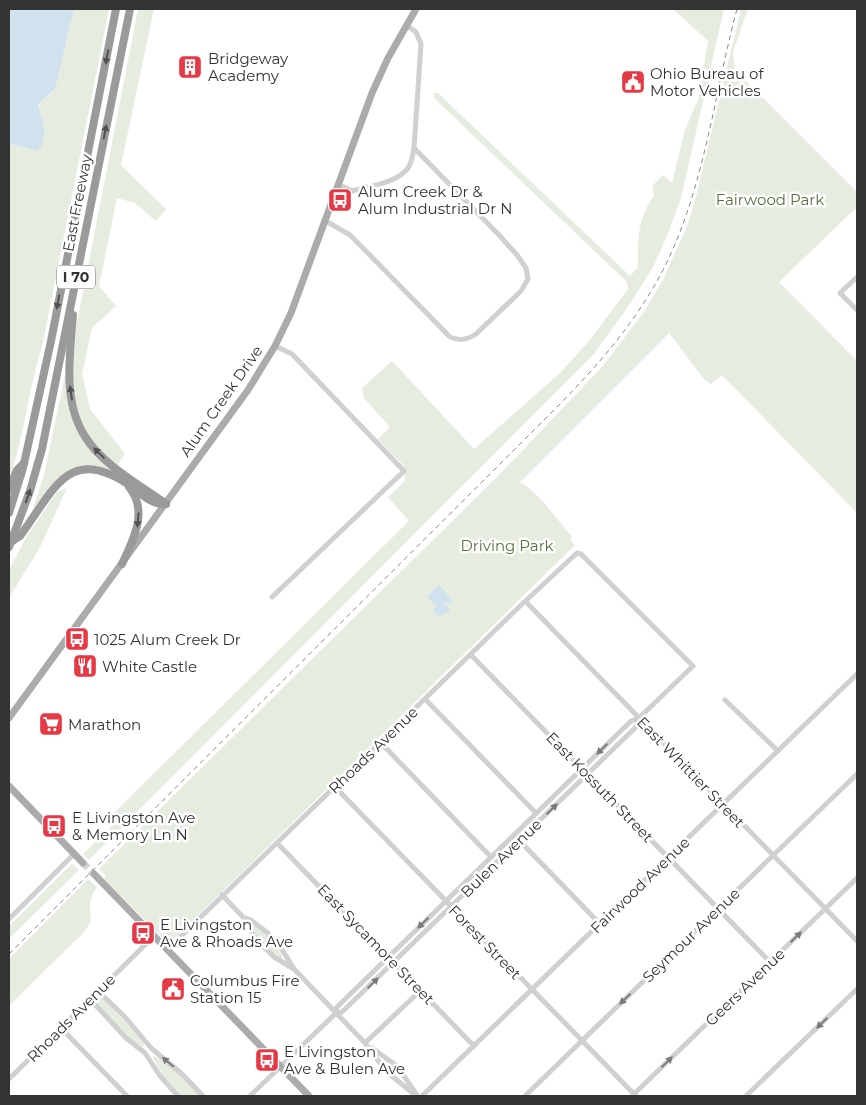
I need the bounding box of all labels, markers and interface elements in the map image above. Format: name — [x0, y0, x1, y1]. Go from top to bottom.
one-way arrow — [103, 49, 111, 64]
place label: Bridgeway Academy — [208, 49, 289, 85]
building icon: Bridgeway Academy — [177, 54, 203, 80]
place label: Ohio Bureau of Motor Vehicles — [650, 64, 764, 100]
public building icon: Ohio Bureau of Motor Vehicles — [620, 69, 646, 95]
one-way arrow — [101, 124, 109, 139]
street label: East Freeway — [58, 152, 96, 253]
place label: Alum Creek Dr & Alum Industrial Dr N — [358, 182, 512, 218]
bus stop icon: Alum Creek Dr & Alum Industrial Dr N — [327, 187, 353, 213]
park label: Fairwood Park — [716, 190, 824, 209]
road number: I 70 — [57, 266, 95, 288]
one-way arrow — [54, 294, 62, 309]
street label: Alum Creek Drive — [176, 342, 266, 460]
one-way arrow — [67, 385, 75, 401]
one-way arrow — [93, 447, 105, 459]
one-way arrow — [25, 488, 33, 503]
one-way arrow — [133, 512, 141, 528]
park label: Driving Park — [460, 536, 554, 555]
bus stop icon: 1025 Alum Creek Dr — [64, 626, 90, 652]
place label: 1025 Alum Creek Dr — [94, 630, 241, 649]
restaurant icon: White Castle — [72, 653, 98, 679]
place label: White Castle — [102, 657, 197, 676]
street label: Rhoads Avenue — [324, 702, 422, 798]
supermarket icon: Marathon — [38, 711, 64, 737]
street label: East Whittier Street — [633, 713, 749, 831]
place label: Marathon — [68, 715, 141, 734]
street label: East Kossuth Street — [542, 728, 658, 846]
one-way arrow — [596, 743, 608, 755]
one-way arrow — [546, 803, 558, 815]
place label: E Livingston Ave & Memory Ln N — [72, 808, 195, 844]
bus stop icon: E Livingston Ave & Memory Ln N — [41, 813, 67, 839]
street label: Bulen Avenue — [457, 815, 545, 901]
street label: Fairwood Avenue — [586, 833, 694, 937]
street label: East Sycamore Street — [314, 880, 438, 1008]
street label: Seymour Avenue — [638, 884, 744, 986]
street label: Forest Street — [445, 901, 525, 983]
place label: E Livingston Ave & Rhoads Ave — [160, 915, 293, 951]
one-way arrow — [417, 917, 429, 929]
bus stop icon: E Livingston Ave & Rhoads Ave — [130, 920, 156, 946]
one-way arrow — [790, 931, 802, 943]
street label: Geers Avenue — [701, 944, 789, 1030]
street label: Rhoads Avenue — [23, 970, 119, 1066]
place label: Columbus Fire Station 15 — [190, 971, 300, 1007]
public building icon: Columbus Fire Station 15 — [160, 976, 186, 1002]
one-way arrow — [367, 977, 379, 989]
one-way arrow — [620, 993, 632, 1005]
one-way arrow — [817, 1017, 829, 1029]
place label: E Livingston Ave & Bulen Ave — [284, 1042, 405, 1078]
bus stop icon: E Livingston Ave & Bulen Ave — [254, 1047, 280, 1073]
one-way arrow — [163, 1056, 175, 1068]
one-way arrow — [661, 1056, 673, 1068]

